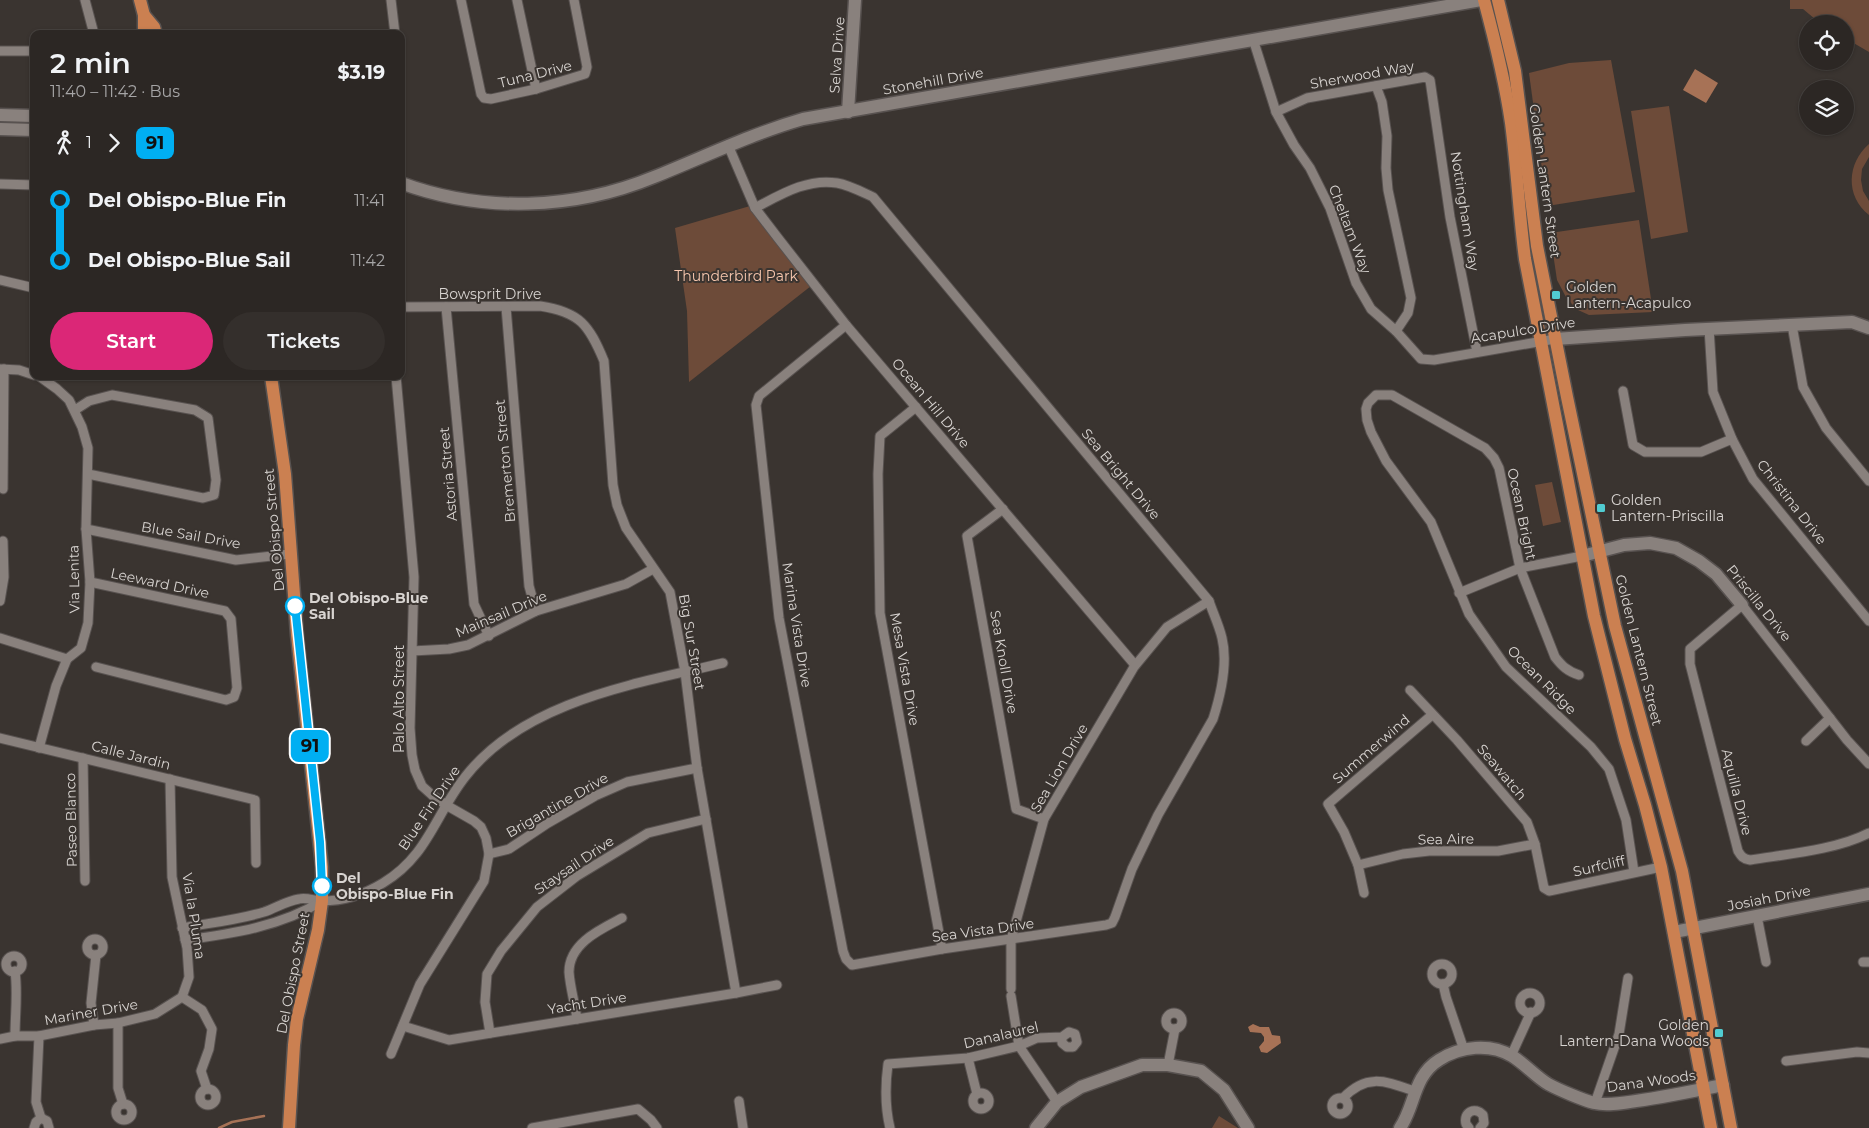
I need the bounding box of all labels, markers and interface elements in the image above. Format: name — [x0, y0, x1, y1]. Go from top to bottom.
map controls — [1799, 15, 1854, 135]
button: locate — [1799, 15, 1854, 70]
street label: Selva Drive — [825, 16, 849, 94]
text: 2 min — [50, 46, 131, 80]
street label: Tuna Drive — [496, 56, 574, 92]
street label: Sherwood Way — [1308, 57, 1416, 93]
text: $3.19 — [337, 61, 385, 84]
street label: Stonehill Drive — [881, 63, 985, 99]
button: layers — [1799, 80, 1854, 135]
text: 11:40 – 11:42 · Bus — [50, 82, 180, 101]
street label: Golden Lantern Street — [1525, 103, 1565, 259]
icon: walk — [50, 129, 78, 157]
icon: forward — [100, 129, 128, 157]
text: 91 — [146, 132, 164, 154]
text: 1 — [86, 133, 92, 152]
street label: Nottingham Way — [1447, 150, 1483, 272]
street label: Cheltam Way — [1325, 182, 1375, 277]
text: Del Obispo-Blue Fin — [88, 189, 286, 212]
text: 11:41 — [354, 191, 385, 210]
text: Del Obispo-Blue Sail — [88, 249, 291, 272]
text: 11:42 — [350, 251, 385, 270]
park label: Thunderbird Park — [674, 267, 798, 285]
place label: Golden Lantern-Acapulco — [1566, 278, 1691, 312]
street label: Bowsprit Drive — [439, 285, 541, 303]
marker: Golden Lantern-Acapulco — [1550, 289, 1562, 301]
button: Start — [50, 312, 213, 370]
button: Tickets — [223, 312, 385, 370]
street label: Acapulco Drive — [1469, 313, 1577, 347]
street label: Ocean Hill Drive — [888, 354, 974, 452]
street label: Bremerton Street — [491, 399, 519, 523]
street label: Sea Bright Drive — [1078, 425, 1164, 523]
street label: Astoria Street — [435, 426, 461, 522]
street label: Christina Drive — [1753, 456, 1831, 548]
street label: Ocean Bright — [1503, 466, 1541, 562]
street label: Del Obispo Street — [260, 467, 288, 592]
place label: Golden Lantern-Priscilla — [1611, 491, 1724, 525]
marker: Golden Lantern-Priscilla — [1595, 502, 1607, 514]
street label: Blue Sail Drive — [140, 517, 242, 553]
street label: Via Lenita — [64, 545, 84, 613]
street label: Marina Vista Drive — [778, 561, 816, 689]
street label: Priscilla Drive — [1723, 561, 1795, 645]
street label: Leeward Drive — [109, 564, 211, 602]
street label: Golden Lantern Street — [1611, 572, 1667, 728]
street label: Mainsail Drive — [452, 587, 550, 641]
place label: Del Obispo-Blue Sail — [309, 589, 429, 623]
street label: Big Sur Street — [675, 593, 709, 692]
marker: Del Obispo-Blue Sail — [285, 596, 305, 616]
street label: Sea Knoll Drive — [986, 609, 1022, 715]
street label: Mesa Vista Drive — [886, 611, 924, 727]
street label: Ocean Ridge — [1504, 642, 1580, 718]
street label: Palo Alto Street — [390, 645, 408, 753]
street label: Summerwind — [1328, 710, 1414, 788]
street label: Sea Lion Drive — [1026, 720, 1092, 816]
line badge: 91 — [288, 730, 332, 762]
text: 91 — [301, 735, 319, 757]
street label: Calle Jardin — [89, 736, 173, 774]
street label: Seawatch — [1473, 740, 1531, 804]
street label: Aquilla Drive — [1718, 747, 1756, 837]
street label: Blue Fin Drive — [394, 762, 464, 854]
street label: Brigantine Drive — [503, 768, 611, 842]
street label: Paseo Blanco — [61, 772, 81, 867]
street label: Sea Aire — [1418, 830, 1474, 848]
street label: Staysail Drive — [531, 832, 617, 898]
street label: Surfcliff — [1571, 851, 1628, 881]
place label: Del Obispo-Blue Fin — [336, 869, 454, 903]
street label: Via la Pluma — [178, 871, 210, 961]
marker: Del Obispo-Blue Fin — [312, 876, 332, 896]
street label: Josiah Drive — [1725, 881, 1812, 915]
street label: Del Obispo Street — [272, 910, 314, 1035]
street label: Sea Vista Drive — [931, 914, 1035, 946]
street label: Yacht Drive — [546, 988, 628, 1018]
street label: Mariner Drive — [43, 995, 139, 1029]
place label: Golden Lantern-Dana Woods — [1559, 1016, 1709, 1050]
street label: Danalaurel — [962, 1018, 1040, 1052]
marker: Golden Lantern-Dana Woods — [1713, 1027, 1725, 1039]
street label: Dana Woods — [1605, 1066, 1697, 1096]

